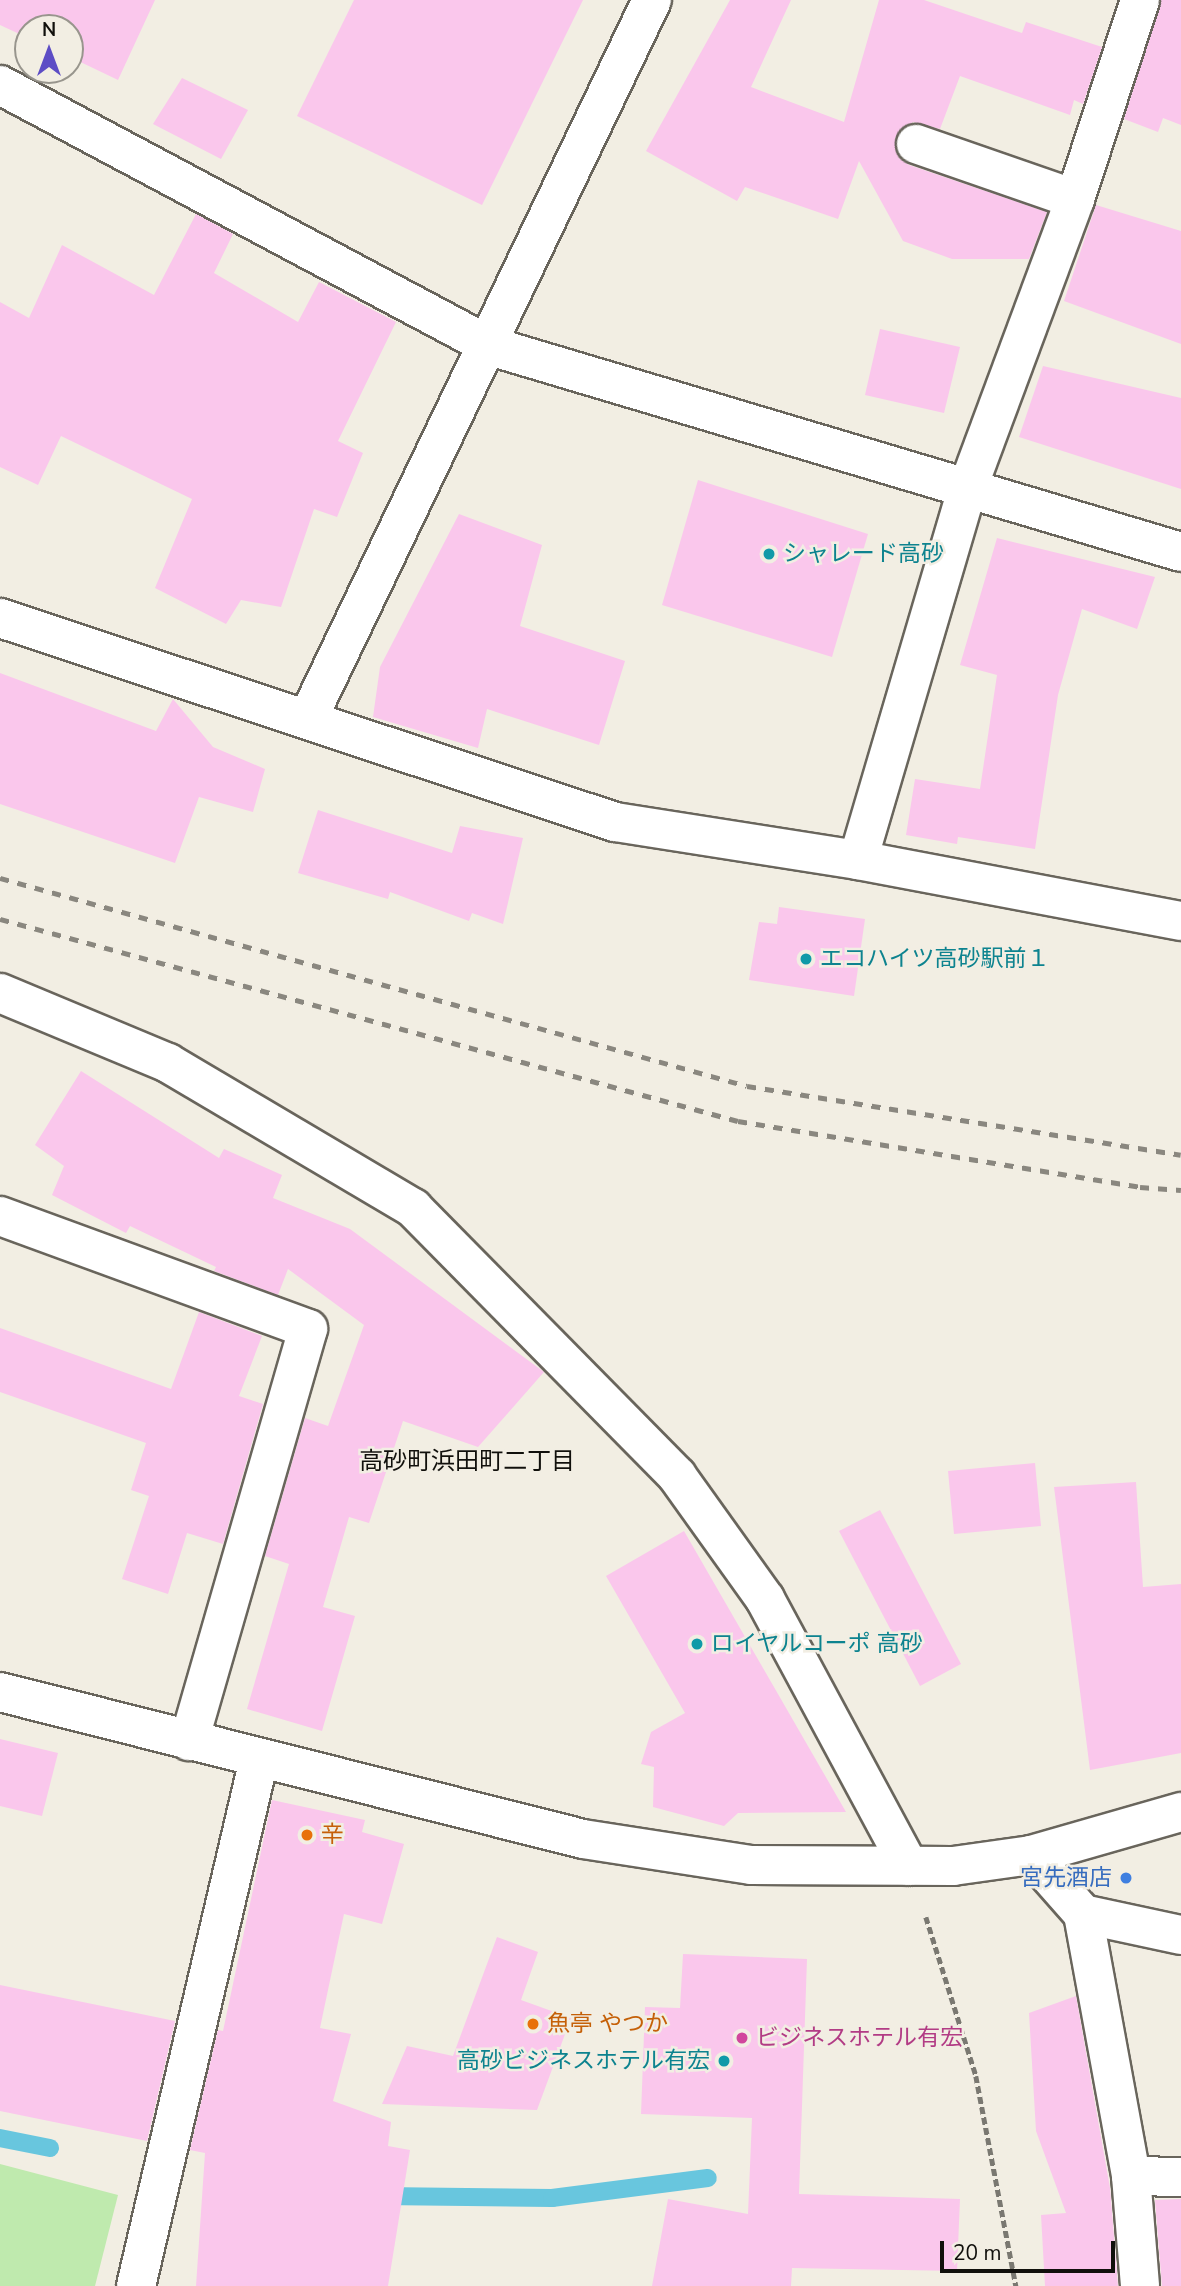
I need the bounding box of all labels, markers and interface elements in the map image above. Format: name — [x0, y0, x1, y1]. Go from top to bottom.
north arrow — [14, 14, 84, 84]
text: N — [42, 17, 56, 43]
place label: シャレード高砂 — [783, 540, 944, 568]
marker: シャレード高砂 — [761, 546, 777, 562]
place label: エコハイツ高砂駅前１ — [820, 945, 1050, 973]
marker: エコハイツ高砂駅前１ — [798, 951, 814, 967]
district label: 高砂町浜田町二丁目 — [359, 1448, 575, 1476]
place label: ロイヤルコーポ 高砂 — [711, 1630, 924, 1658]
marker: ロイヤルコーポ 高砂 — [689, 1636, 705, 1652]
place label: 辛 — [321, 1821, 344, 1849]
marker: 辛 — [299, 1827, 315, 1843]
place label: 宮先酒店 — [1020, 1864, 1112, 1892]
marker: 宮先酒店 — [1118, 1870, 1134, 1886]
place label: 魚亭 やつか — [547, 2010, 668, 2038]
marker: 魚亭 やつか — [525, 2016, 541, 2032]
place label: ビジネスホテル有宏 — [756, 2024, 963, 2052]
marker: ビジネスホテル有宏 — [734, 2030, 750, 2046]
place label: 高砂ビジネスホテル有宏 — [457, 2047, 710, 2075]
marker: 高砂ビジネスホテル有宏 — [716, 2053, 732, 2069]
scale bar — [943, 2226, 1118, 2270]
text: 20 m — [953, 2239, 1002, 2267]

